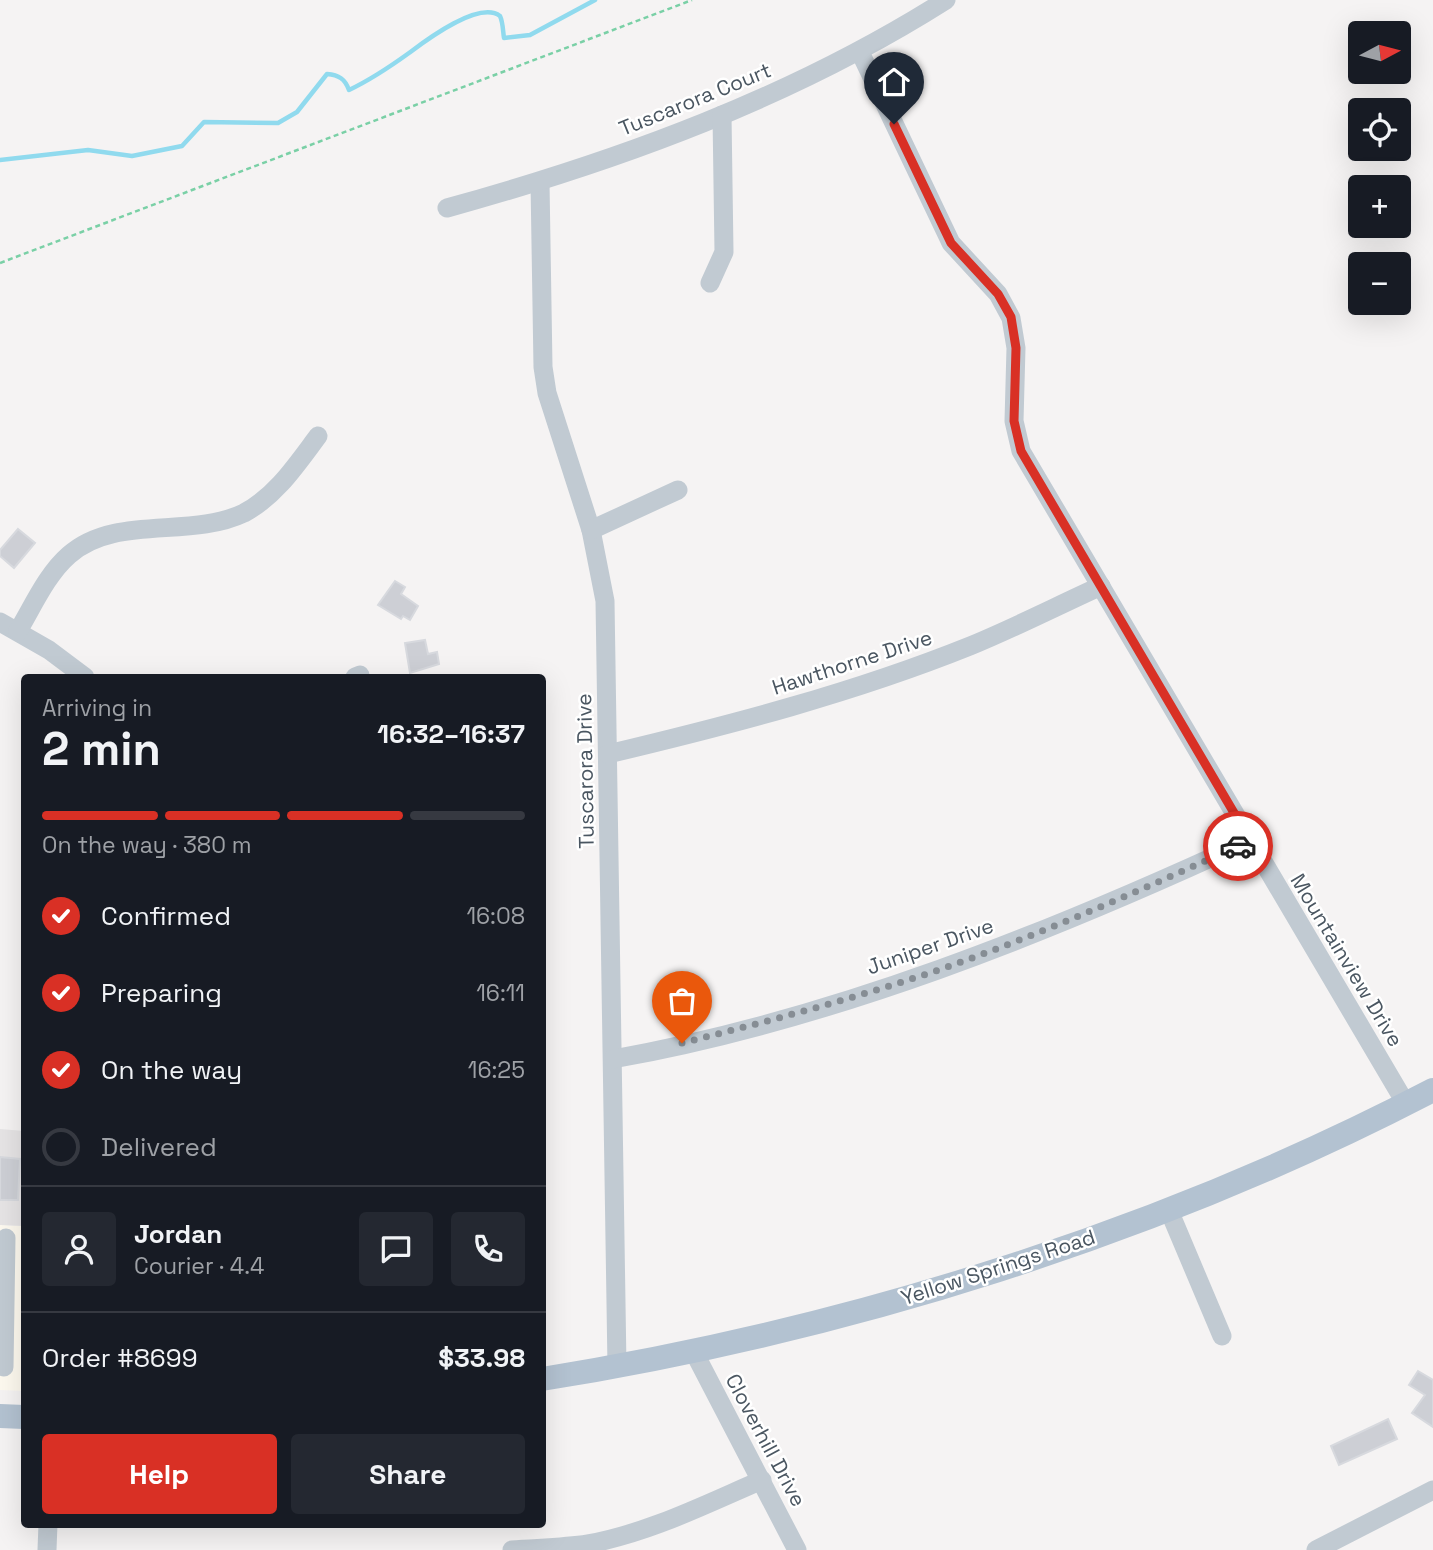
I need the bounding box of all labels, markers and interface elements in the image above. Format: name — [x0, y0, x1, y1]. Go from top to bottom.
north arrow — [1348, 21, 1410, 84]
map controls — [1348, 21, 1411, 315]
pin — [864, 52, 924, 124]
street label: Tuscarora Court — [615, 56, 775, 142]
icon: home — [875, 63, 913, 101]
button: locate — [1348, 98, 1411, 161]
button: + — [1348, 175, 1411, 238]
button: − — [1348, 252, 1411, 315]
street label: Hawthorne Drive — [768, 623, 936, 701]
text: Arriving in — [42, 693, 152, 723]
street label: Tuscarora Drive — [570, 693, 600, 849]
text: 16:32–16:37 — [377, 717, 525, 751]
text: 2 min — [42, 720, 161, 778]
courier — [1203, 811, 1273, 881]
icon: car — [1219, 827, 1257, 865]
text: On the way · 380 m — [42, 830, 252, 860]
street label: Mountainview Drive — [1285, 869, 1409, 1051]
icon: check — [42, 897, 80, 935]
text: Confirmed — [101, 899, 231, 933]
text: 16:08 — [466, 901, 525, 931]
street label: Juniper Drive — [863, 912, 997, 980]
pin — [652, 971, 712, 1043]
icon: check — [42, 974, 80, 1012]
text: Preparing — [101, 976, 222, 1010]
text: 16:11 — [476, 978, 525, 1008]
icon: bag — [663, 982, 701, 1020]
icon: check — [42, 1051, 80, 1089]
text: On the way — [101, 1053, 242, 1087]
text: 16:25 — [468, 1055, 525, 1085]
text: Delivered — [101, 1130, 217, 1164]
button: person — [42, 1212, 116, 1286]
button: chat — [359, 1212, 433, 1286]
button: phone — [451, 1212, 525, 1286]
text: Jordan — [134, 1217, 222, 1251]
street label: Yellow Springs Road — [898, 1223, 1098, 1311]
text: Courier · 4.4 — [134, 1251, 264, 1281]
text: Order #8699 — [42, 1341, 198, 1375]
text: $33.98 — [438, 1341, 525, 1375]
street label: Cloverhill Drive — [720, 1369, 812, 1511]
button: Help — [42, 1434, 277, 1514]
button: Share — [291, 1434, 525, 1514]

